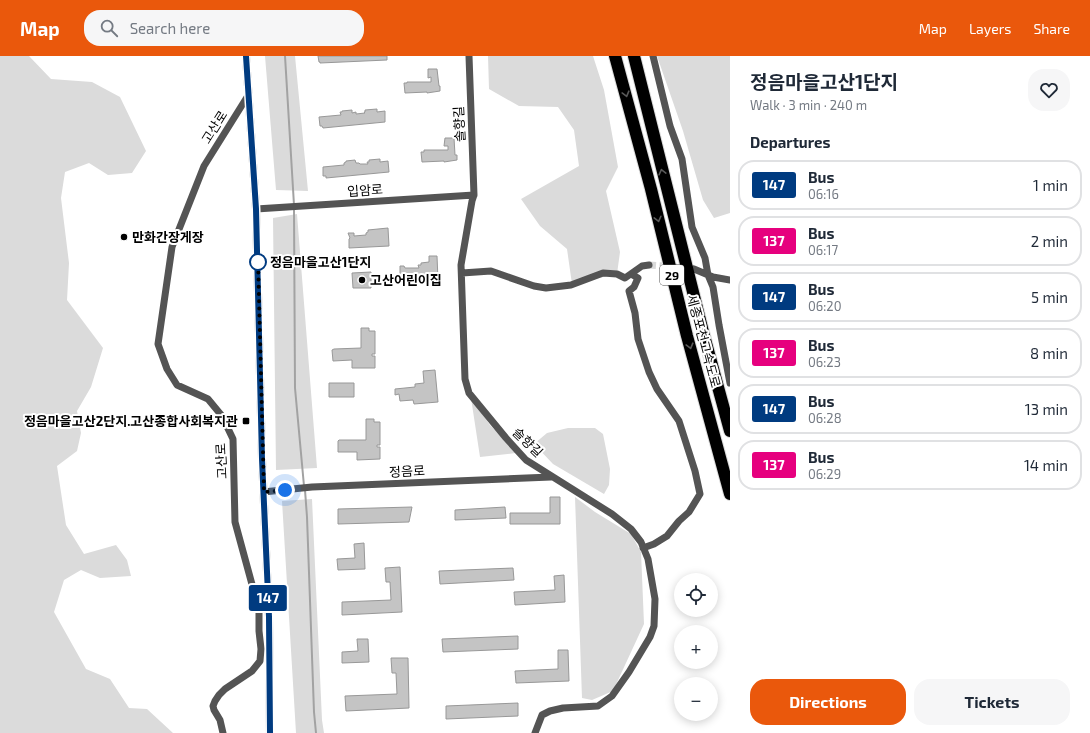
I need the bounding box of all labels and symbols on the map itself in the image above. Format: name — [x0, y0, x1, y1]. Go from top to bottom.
one-way arrow — [621, 90, 629, 97]
street label: 솔향길 — [450, 106, 468, 142]
street label: 고산로 — [198, 108, 230, 146]
one-way arrow — [658, 169, 667, 176]
street label: 입암로 — [347, 181, 383, 199]
one-way arrow — [654, 216, 662, 223]
place label: 만화간장게장 — [132, 229, 204, 245]
marker: 만화간장게장 — [119, 232, 129, 242]
marker: 정음마을고산1단지 — [249, 253, 267, 271]
place label: 정음마을고산1단지 — [270, 254, 371, 270]
road number: 29 — [660, 265, 684, 285]
place label: 고산어린이집 — [370, 272, 442, 288]
marker: 고산어린이집 — [357, 275, 367, 285]
street label: 세종포천고속도로 — [684, 293, 724, 389]
one-way arrow — [685, 342, 694, 349]
place label: 정음마을고산2단지.고산종합사회복지관 — [24, 413, 238, 429]
marker: 정음마을고산2단지.고산종합사회복지관 — [241, 416, 251, 426]
street label: 솔향길 — [510, 424, 546, 460]
street label: 고산로 — [212, 443, 230, 479]
street label: 정음로 — [389, 462, 425, 480]
your location — [275, 480, 295, 500]
line badge: 147 — [245, 585, 291, 611]

